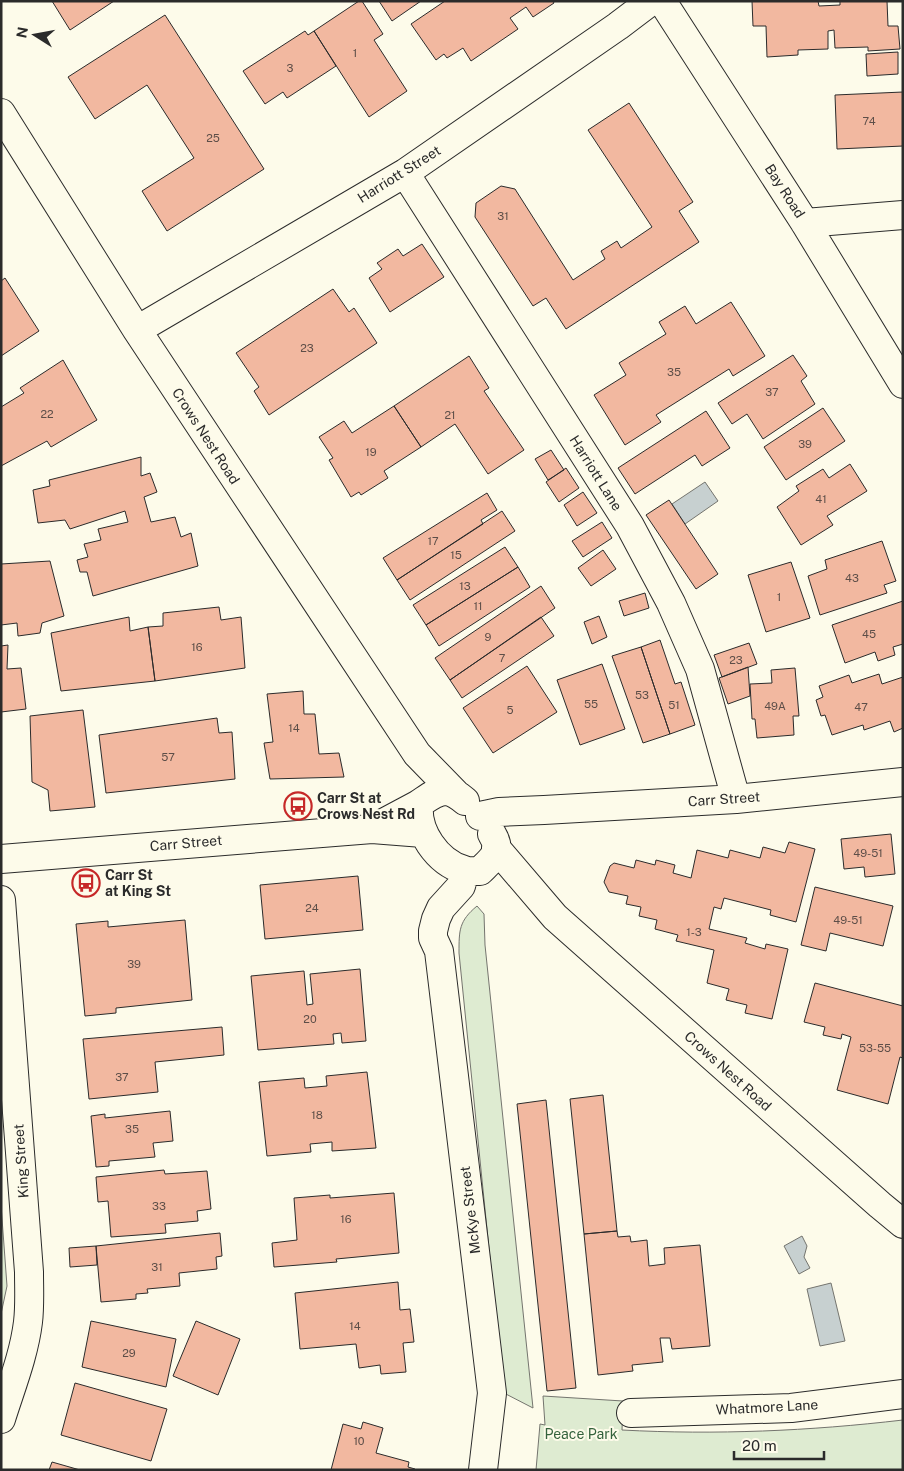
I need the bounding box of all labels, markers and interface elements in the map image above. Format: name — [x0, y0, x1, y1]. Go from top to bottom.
north arrow — [10, 10, 60, 60]
text: N — [13, 26, 31, 39]
house number: 1 — [353, 47, 357, 59]
house number: 3 — [287, 62, 294, 74]
house number: 74 — [862, 115, 876, 127]
house number: 25 — [206, 132, 220, 144]
street label: Harriott Street — [355, 142, 443, 206]
street label: Bay Road — [762, 161, 808, 221]
house number: 31 — [497, 210, 509, 222]
house number: 23 — [300, 342, 314, 354]
house number: 35 — [667, 366, 681, 378]
street label: Crows Nest Road — [169, 385, 243, 487]
house number: 37 — [765, 386, 779, 398]
house number: 22 — [40, 408, 54, 420]
house number: 21 — [444, 409, 456, 421]
street label: Harriott Lane — [567, 432, 626, 514]
house number: 39 — [798, 438, 812, 450]
house number: 19 — [365, 446, 377, 458]
house number: 41 — [815, 493, 827, 505]
house number: 17 — [427, 535, 439, 547]
house number: 15 — [450, 549, 462, 561]
house number: 43 — [845, 572, 859, 584]
house number: 13 — [459, 580, 471, 592]
house number: 1 — [777, 591, 781, 603]
house number: 11 — [474, 600, 482, 612]
house number: 45 — [862, 628, 876, 640]
house number: 9 — [485, 631, 492, 643]
house number: 16 — [191, 641, 203, 653]
house number: 7 — [499, 652, 506, 664]
house number: 23 — [729, 654, 743, 666]
house number: 53 — [635, 689, 649, 701]
house number: 55 — [584, 698, 598, 710]
house number: 51 — [668, 699, 680, 711]
house number: 49A — [764, 700, 786, 712]
house number: 47 — [854, 701, 868, 713]
house number: 5 — [506, 704, 514, 716]
house number: 14 — [288, 722, 300, 734]
house number: 57 — [161, 751, 175, 763]
street label: Carr Street — [687, 788, 761, 810]
place label: Carr St at Crows Nest Rd — [317, 790, 415, 822]
bus stop icon: Carr St at Crows Nest Rd — [283, 791, 313, 821]
street label: Carr Street — [149, 832, 223, 854]
house number: 49-51 — [853, 847, 883, 859]
place label: Carr St at King St — [105, 867, 171, 899]
bus stop icon: Carr St at King St — [71, 868, 101, 898]
house number: 24 — [305, 902, 319, 914]
house number: 49-51 — [833, 914, 863, 926]
house number: 1-3 — [686, 926, 702, 938]
house number: 39 — [127, 958, 141, 970]
house number: 20 — [303, 1013, 317, 1025]
street label: Crows Nest Road — [681, 1028, 775, 1114]
house number: 53-55 — [859, 1042, 891, 1054]
house number: 37 — [115, 1071, 129, 1083]
house number: 18 — [311, 1109, 323, 1121]
street label: King Street — [10, 1123, 32, 1199]
house number: 35 — [125, 1123, 139, 1135]
street label: McKye Street — [457, 1165, 483, 1255]
house number: 33 — [152, 1200, 166, 1212]
house number: 16 — [340, 1213, 352, 1225]
house number: 31 — [151, 1261, 163, 1273]
house number: 14 — [349, 1320, 361, 1332]
house number: 29 — [122, 1347, 136, 1359]
street label: Whatmore Lane — [715, 1396, 819, 1418]
park label: Peace Park — [544, 1426, 618, 1442]
scale bar — [734, 1428, 824, 1460]
house number: 10 — [353, 1435, 365, 1447]
text: 20 m — [742, 1437, 777, 1454]

